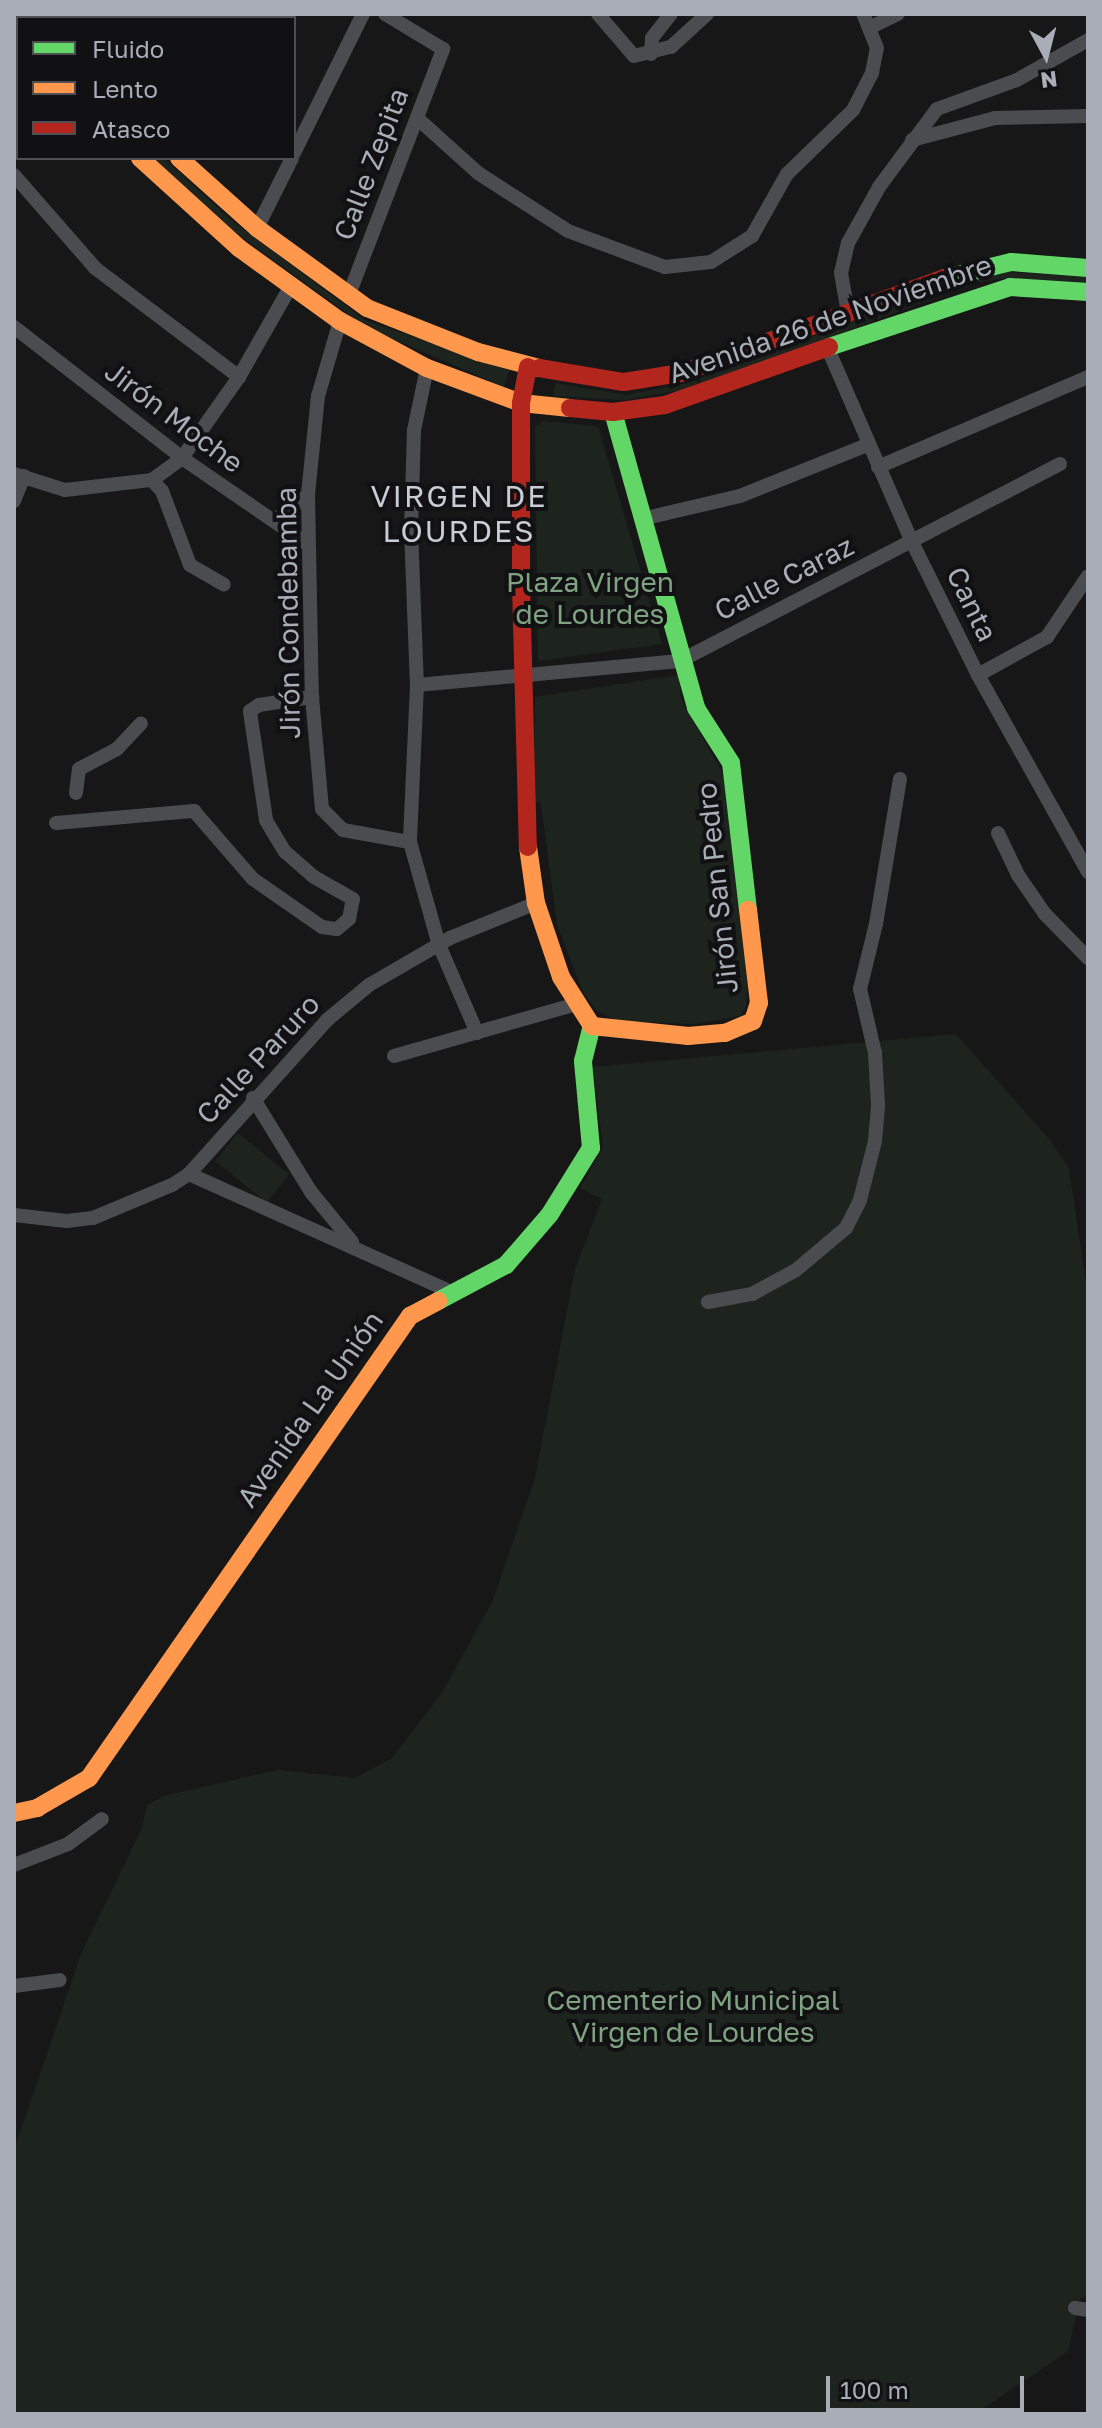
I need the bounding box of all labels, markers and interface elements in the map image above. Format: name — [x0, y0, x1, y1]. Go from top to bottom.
legend — [16, 16, 296, 160]
north arrow — [1006, 16, 1086, 96]
text: Fluido — [92, 34, 164, 63]
text: N — [1039, 66, 1059, 95]
text: Lento — [92, 74, 158, 103]
street label: Calle Zepita — [327, 83, 415, 245]
text: Atasco — [92, 114, 170, 143]
street label: Avenida 26 de Noviembre — [664, 248, 996, 390]
street label: Jirón Moche — [98, 354, 250, 480]
district label: VIRGEN DE LOURDES — [371, 478, 547, 548]
street label: Jirón Condebamba — [269, 487, 307, 739]
street label: Calle Caraz — [709, 529, 859, 627]
street label: Canta — [940, 561, 1004, 647]
park label: Plaza Virgen de Lourdes — [506, 565, 674, 631]
street label: Jirón San Pedro — [689, 781, 745, 995]
street label: Calle Paruro — [189, 987, 327, 1131]
street label: Avenida La Unión — [230, 1305, 390, 1513]
park label: Cementerio Municipal Virgen de Lourdes — [546, 1983, 840, 2049]
scale bar — [830, 2360, 1028, 2410]
text: 100 m — [840, 2375, 909, 2404]

